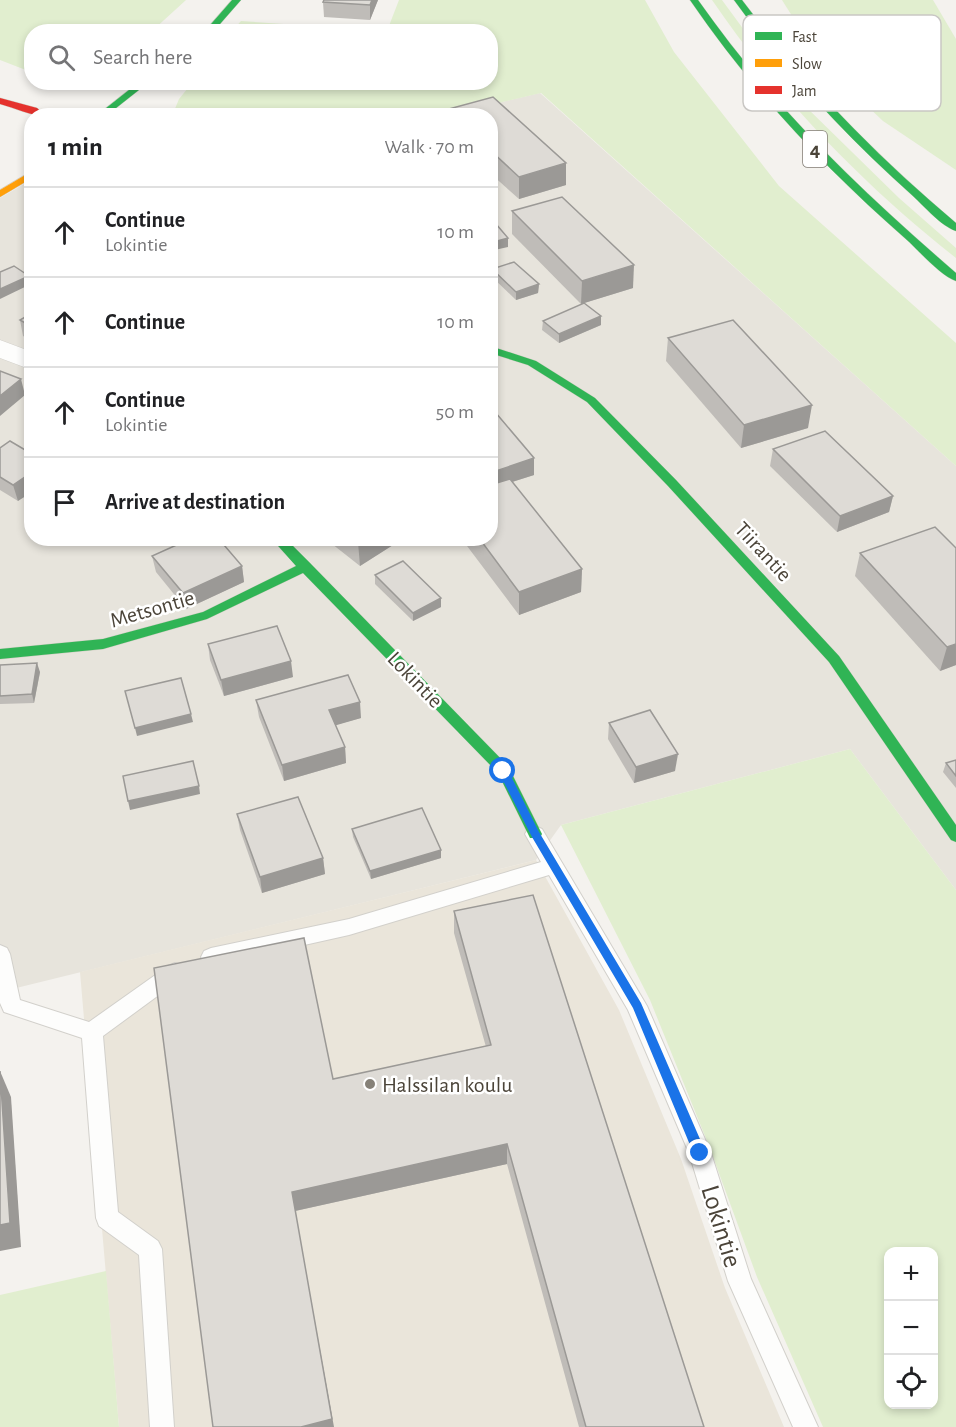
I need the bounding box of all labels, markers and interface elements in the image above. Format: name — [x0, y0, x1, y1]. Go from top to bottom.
legend — [743, 15, 941, 111]
search box — [24, 24, 498, 90]
text: Fast — [792, 29, 817, 45]
icon: search — [45, 41, 78, 74]
text: Search here — [93, 46, 192, 68]
text: Slow — [792, 56, 822, 72]
text: Jam — [792, 83, 817, 99]
road number: 4 — [803, 131, 827, 167]
text: 1 min — [48, 134, 103, 160]
text: Walk · 70 m — [385, 137, 474, 157]
text: Continue — [105, 209, 185, 231]
icon: ahead — [48, 216, 81, 249]
text: 10 m — [437, 222, 474, 242]
text: Lokintie — [105, 235, 168, 255]
icon: ahead — [48, 306, 81, 339]
text: Continue — [105, 311, 185, 333]
text: 10 m — [437, 312, 474, 332]
text: Continue — [105, 389, 185, 411]
icon: ahead — [48, 396, 81, 429]
text: 50 m — [436, 402, 474, 422]
text: Lokintie — [105, 415, 168, 435]
icon: arrive — [48, 486, 81, 519]
text: Arrive at destination — [105, 491, 285, 513]
street label: Tiirantie — [731, 518, 796, 586]
street label: Metsontie — [108, 586, 197, 631]
street label: Lokintie — [383, 647, 447, 712]
route start — [489, 757, 515, 783]
place label: Halssilan koulu — [382, 1074, 513, 1096]
marker: Halssilan koulu — [363, 1077, 377, 1091]
route end — [686, 1139, 712, 1165]
street label: Lokintie — [696, 1182, 747, 1270]
map controls — [884, 1247, 938, 1409]
button: + — [884, 1247, 938, 1301]
button: − — [884, 1301, 938, 1355]
button: locate — [884, 1355, 938, 1409]

